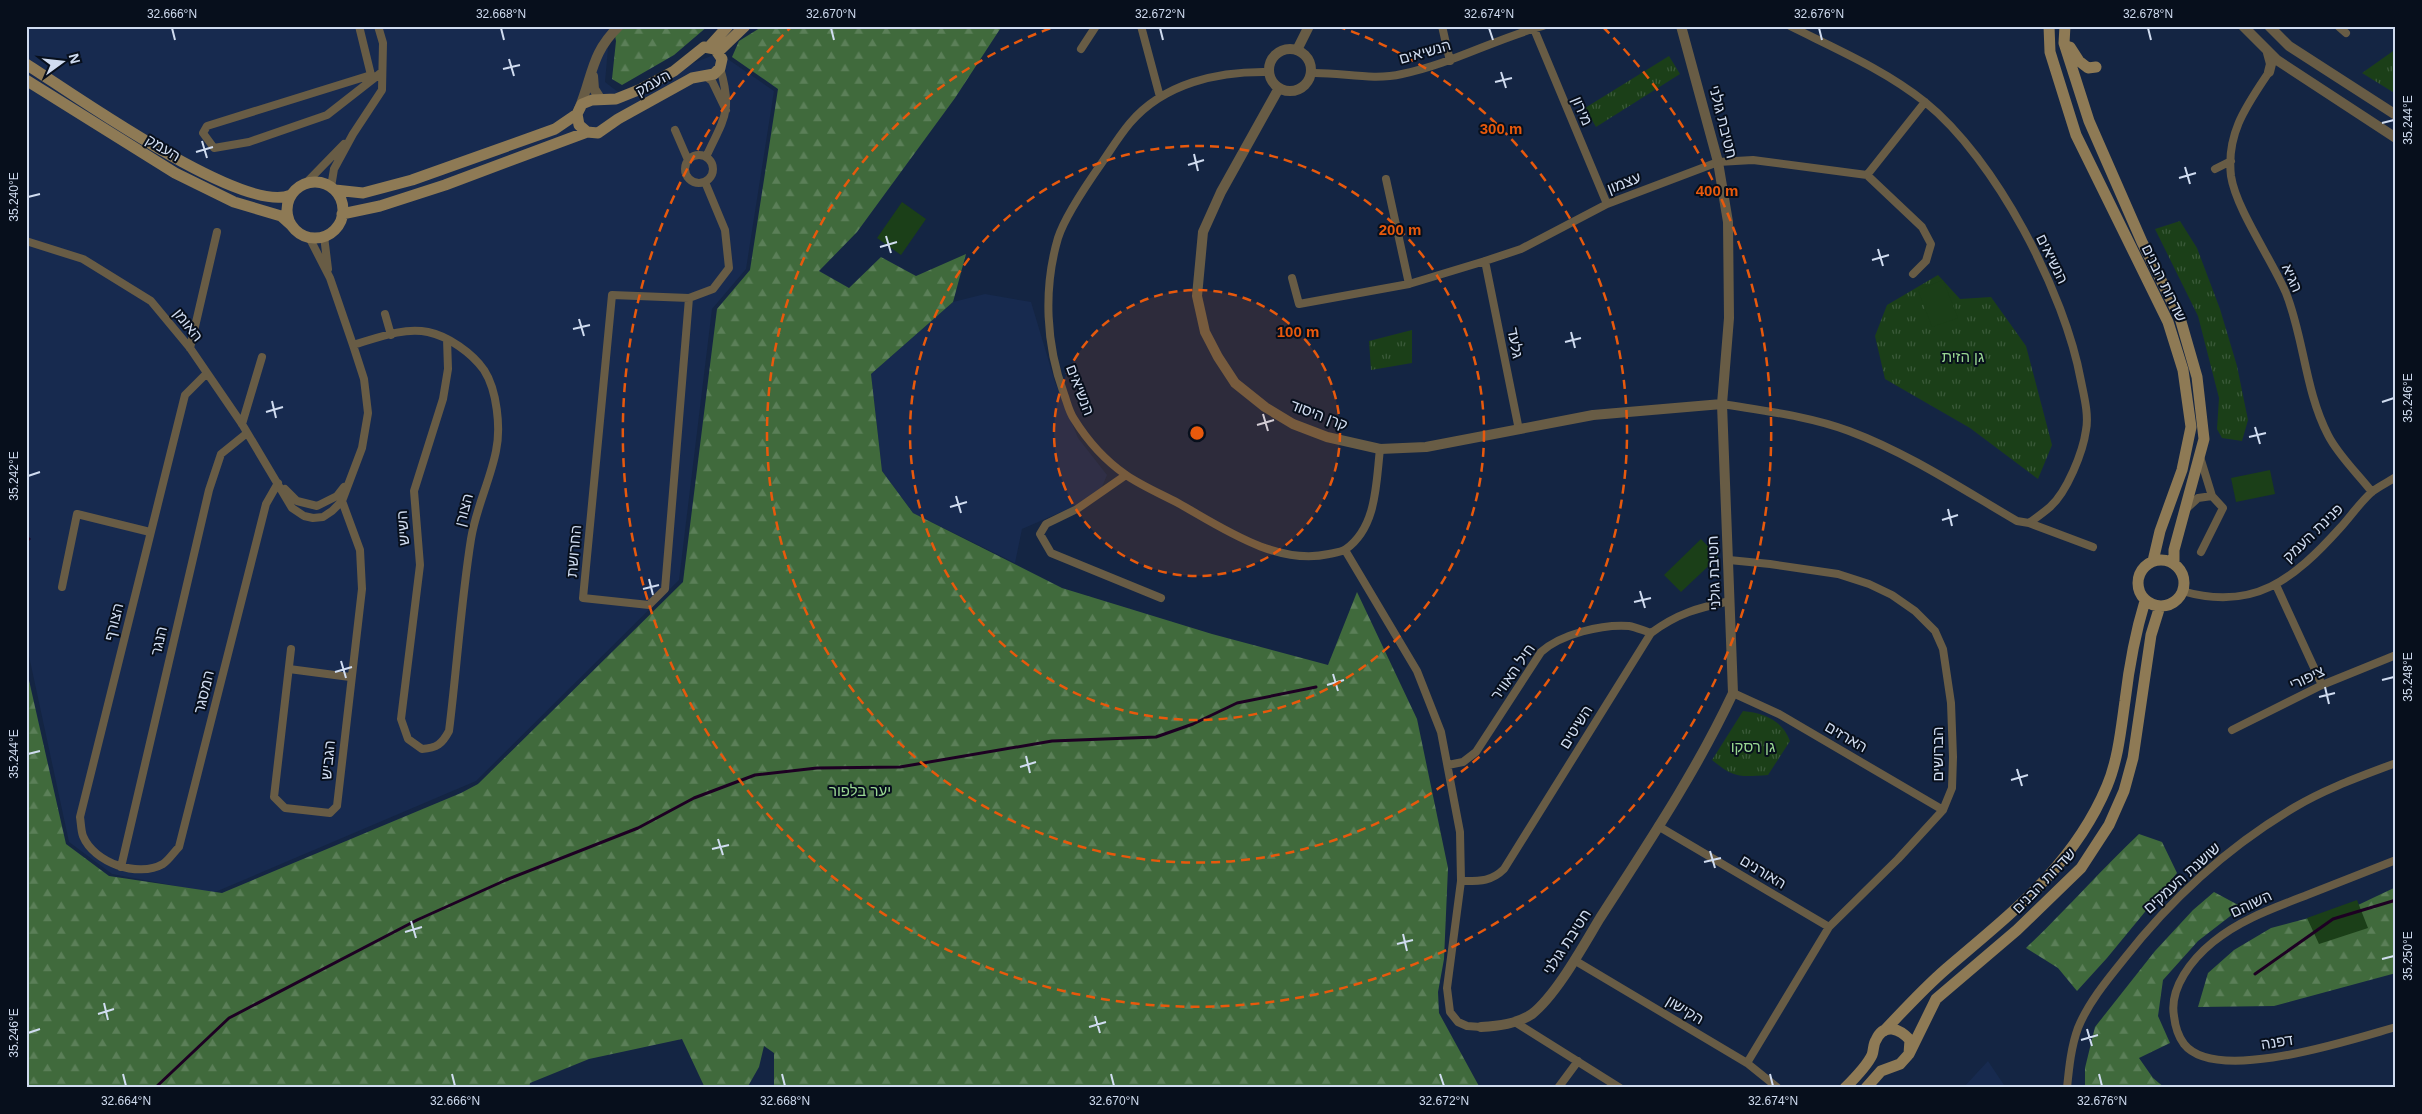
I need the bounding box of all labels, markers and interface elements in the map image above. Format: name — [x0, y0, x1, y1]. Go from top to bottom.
text: 32.666°N — [147, 7, 197, 21]
text: 32.668°N — [476, 7, 526, 21]
text: 32.670°N — [806, 7, 856, 21]
text: 32.672°N — [1135, 7, 1185, 21]
text: 32.674°N — [1464, 7, 1514, 21]
text: 32.676°N — [1794, 7, 1844, 21]
text: 32.678°N — [2123, 7, 2173, 21]
street label: הנשיאים — [1397, 36, 1453, 67]
north arrow — [38, 38, 88, 88]
text: N — [66, 52, 84, 66]
street label: העמק — [632, 66, 673, 99]
street label: חטיבת גולני — [1706, 84, 1741, 160]
street label: מירון — [1569, 94, 1596, 128]
text: 35.244°E — [2401, 95, 2415, 145]
text: 300 m — [1480, 120, 1522, 137]
street label: העמק — [143, 131, 184, 164]
street label: עצמון — [1604, 168, 1643, 197]
text: 35.240°E — [7, 172, 21, 222]
text: 400 m — [1696, 182, 1738, 199]
text: 200 m — [1379, 221, 1421, 238]
street label: הנשיאים — [2033, 231, 2072, 286]
street label: שדרות הבנים — [2138, 241, 2190, 324]
street label: הגיא — [2279, 261, 2306, 295]
street label: האומן — [170, 305, 207, 344]
text: 100 m — [1277, 323, 1319, 340]
street label: גלעד — [1504, 326, 1527, 360]
park label: גן הזית — [1942, 348, 1984, 365]
street label: הנשיאים — [1063, 362, 1098, 418]
text: 35.246°E — [2401, 373, 2415, 423]
street label: קרן היסוד — [1288, 396, 1350, 433]
centre of rings — [1188, 424, 1206, 442]
text: 35.242°E — [7, 451, 21, 501]
street label: הצורן — [451, 491, 476, 528]
street label: פנינת העמק — [2279, 500, 2346, 565]
street label: השיש — [393, 510, 412, 546]
street label: החרושת — [563, 524, 584, 578]
street label: חטיבת גולני — [1704, 535, 1723, 611]
street label: הצורף — [101, 601, 126, 643]
street label: הנגר — [147, 625, 170, 657]
street label: חיל האוויר — [1487, 640, 1538, 703]
text: 35.248°E — [2401, 652, 2415, 702]
street label: ציפורי — [2287, 662, 2327, 693]
street label: המסגר — [190, 668, 217, 715]
street label: השיטים — [1556, 702, 1595, 752]
street label: הארזים — [1822, 718, 1870, 755]
street label: הברושים — [1929, 726, 1946, 782]
text: 35.244°E — [7, 729, 21, 779]
park label: גן רסקו — [1731, 738, 1775, 755]
street label: הגביש — [317, 739, 338, 781]
park label: יער בלפור — [829, 782, 891, 799]
street label: שושנת העמקים — [2140, 839, 2223, 916]
street label: שדרות הבנים — [2008, 845, 2079, 917]
street label: האורנים — [1737, 851, 1789, 892]
street label: השוהם — [2227, 887, 2274, 921]
street label: חטיבת גולני — [1539, 906, 1594, 978]
text: 35.250°E — [2401, 931, 2415, 981]
street label: הקישון — [1663, 992, 1707, 1027]
text: 35.246°E — [7, 1008, 21, 1058]
street label: דפנה — [2260, 1031, 2294, 1052]
text: 32.664°N — [101, 1094, 151, 1108]
text: 32.666°N — [430, 1094, 480, 1108]
text: 32.668°N — [760, 1094, 810, 1108]
text: 32.670°N — [1089, 1094, 1139, 1108]
text: 32.672°N — [1419, 1094, 1469, 1108]
text: 32.674°N — [1748, 1094, 1798, 1108]
text: 32.676°N — [2077, 1094, 2127, 1108]

